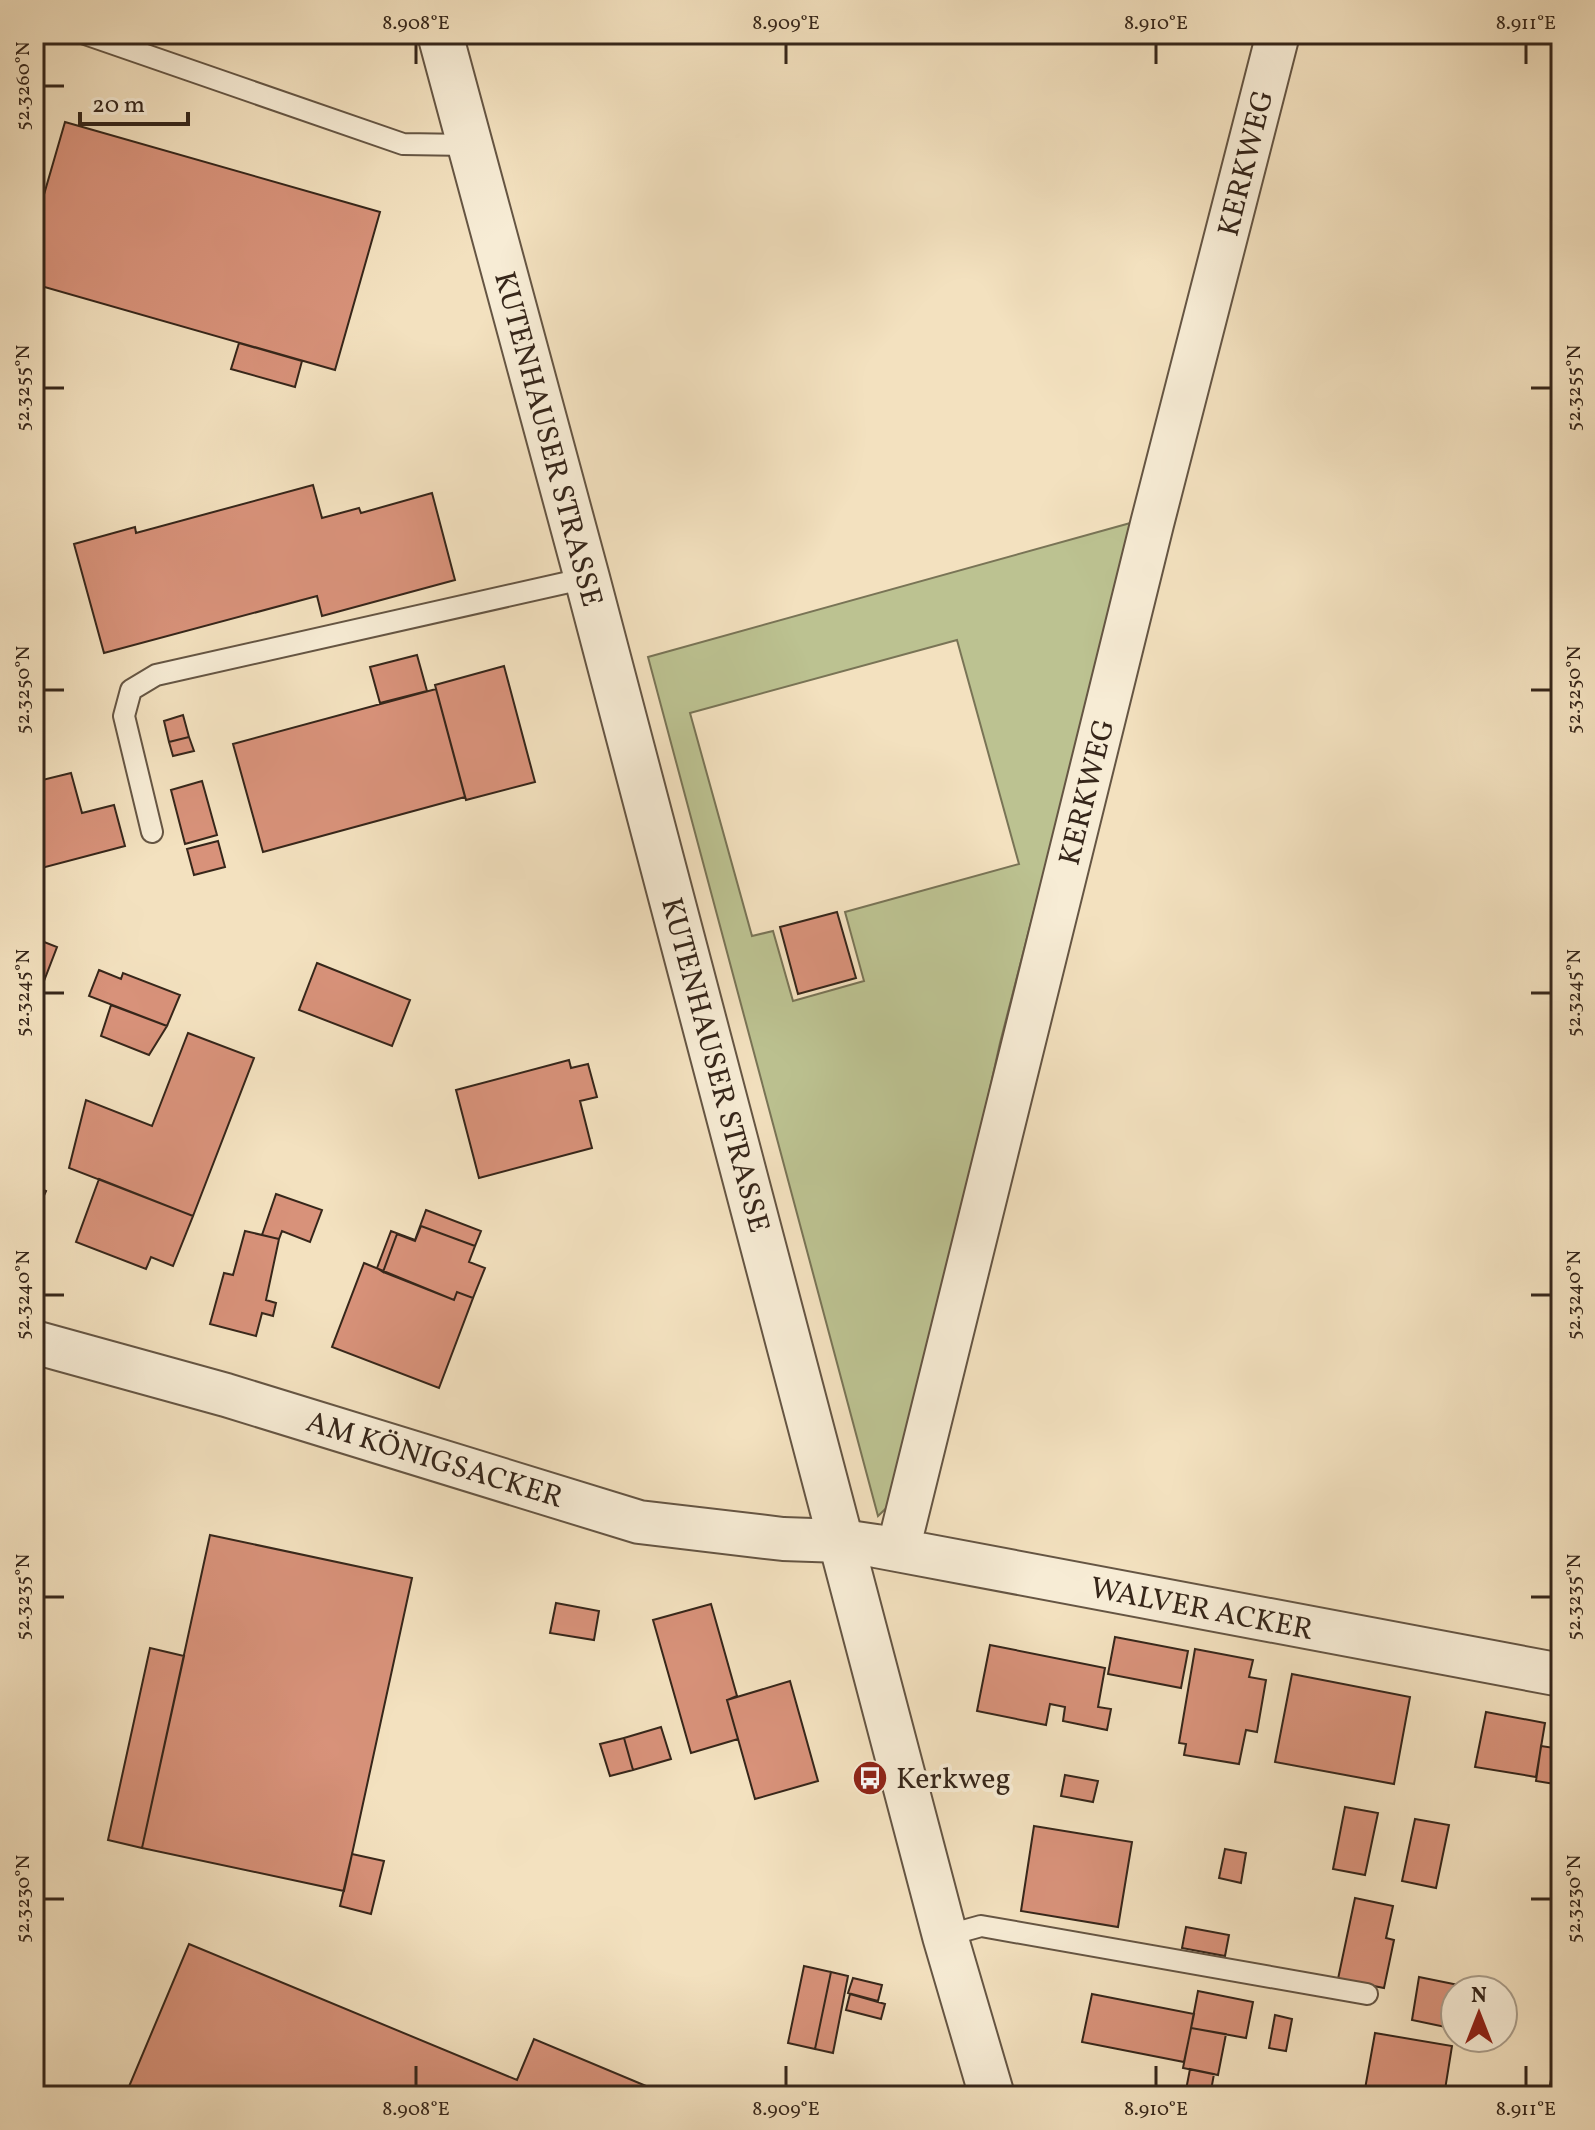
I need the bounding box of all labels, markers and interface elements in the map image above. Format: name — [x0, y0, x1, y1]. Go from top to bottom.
text: 8.908°E — [382, 10, 450, 38]
text: 8.909°E — [752, 10, 820, 38]
text: 8.910°E — [1124, 10, 1188, 38]
text: 8.911°E — [1496, 10, 1556, 38]
text: 52.3260°N — [10, 41, 38, 131]
scale bar — [80, 76, 188, 126]
street label: KERKWEG — [1209, 86, 1285, 241]
text: 20 m — [92, 89, 145, 123]
street label: KUTENHAUSER STRASSE — [482, 267, 612, 612]
text: 52.3255°N — [10, 344, 38, 431]
text: 52.3255°N — [1561, 344, 1589, 431]
text: 52.3250°N — [10, 646, 38, 734]
text: 52.3250°N — [1561, 646, 1589, 734]
street label: KERKWEG — [1050, 715, 1126, 870]
street label: KUTENHAUSER STRASSE — [649, 893, 779, 1238]
text: 52.3245°N — [10, 949, 38, 1037]
text: 52.3245°N — [1561, 949, 1589, 1037]
text: 52.3240°N — [10, 1250, 38, 1340]
text: 52.3240°N — [1561, 1250, 1589, 1340]
street label: AM KÖNIGSACKER — [301, 1402, 568, 1520]
text: 52.3235°N — [10, 1553, 38, 1640]
text: 52.3235°N — [1561, 1553, 1589, 1640]
street label: WALVER ACKER — [1086, 1568, 1317, 1652]
bus stop icon: Kerkweg — [851, 1759, 889, 1797]
place label: Kerkweg — [896, 1759, 1011, 1801]
text: 52.3230°N — [10, 1855, 38, 1943]
text: 52.3230°N — [1561, 1855, 1589, 1943]
north arrow — [1439, 1974, 1519, 2054]
text: N — [1471, 1981, 1487, 2012]
text: 8.908°E — [382, 2096, 450, 2124]
text: 8.909°E — [752, 2096, 820, 2124]
text: 8.910°E — [1124, 2096, 1188, 2124]
text: 8.911°E — [1496, 2096, 1556, 2124]

